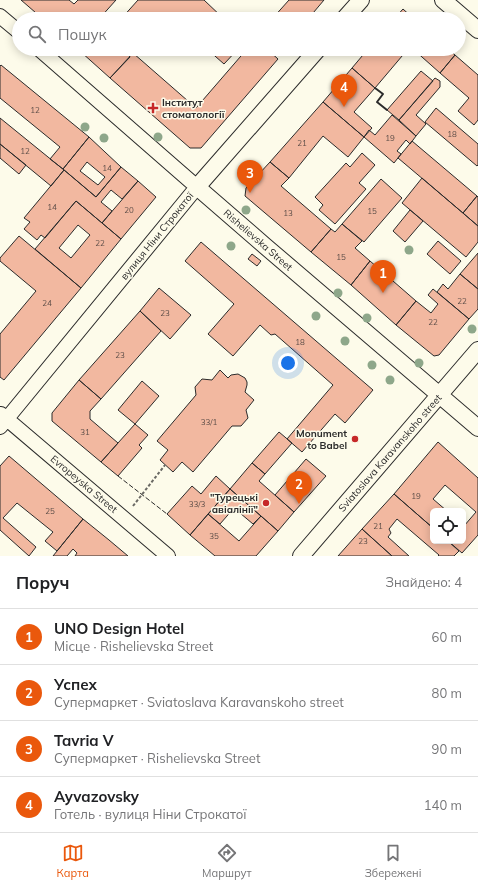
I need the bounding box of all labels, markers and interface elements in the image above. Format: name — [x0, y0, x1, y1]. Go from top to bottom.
search box — [12, 12, 466, 56]
icon: search — [26, 23, 48, 45]
text: Пошук — [58, 25, 107, 44]
pin: 4 — [331, 74, 357, 107]
place label: Інститут стоматології — [162, 96, 225, 121]
marker: Інститут стоматології — [147, 102, 159, 114]
house number: 12 — [30, 105, 40, 115]
house number: 18 — [447, 129, 457, 139]
house number: 19 — [385, 133, 395, 143]
house number: 21 — [297, 138, 307, 148]
house number: 12 — [20, 146, 30, 156]
pin: 3 — [237, 160, 263, 193]
house number: 14 — [102, 163, 112, 173]
street label: вулиця Ніни Строкатої — [118, 189, 197, 282]
house number: 14 — [47, 202, 57, 212]
house number: 20 — [124, 205, 134, 215]
street label: Rishelievska Street — [221, 206, 296, 274]
house number: 15 — [367, 206, 377, 216]
house number: 13 — [283, 208, 293, 218]
house number: 22 — [95, 238, 105, 248]
house number: 15 — [336, 252, 346, 262]
pin: 1 — [370, 260, 396, 293]
house number: 22 — [457, 296, 467, 306]
house number: 24 — [42, 298, 52, 308]
house number: 23 — [160, 308, 170, 318]
house number: 22 — [428, 317, 438, 327]
house number: 18 — [295, 337, 305, 347]
house number: 23 — [115, 350, 125, 360]
your location — [278, 353, 298, 373]
street label: Sviatoslava Karavanskoho street — [335, 391, 445, 514]
house number: 33/1 — [201, 417, 218, 427]
house number: 31 — [80, 427, 90, 437]
place label: Monument to Babel — [296, 427, 347, 452]
marker: Monument to Babel — [350, 434, 360, 444]
street label: Evropeyska Street — [48, 452, 120, 516]
pin: 2 — [286, 471, 312, 504]
place label: "Турецькі авіалінії" — [210, 491, 258, 516]
house number: 19 — [411, 491, 421, 501]
marker: "Турецькі авіалінії" — [261, 498, 271, 508]
house number: 33/3 — [189, 499, 206, 509]
house number: 25 — [45, 506, 55, 516]
map controls — [430, 508, 466, 544]
button: locate — [430, 508, 466, 544]
house number: 21 — [373, 521, 383, 531]
house number: 35 — [209, 531, 219, 541]
house number: 23 — [358, 536, 368, 546]
text: Поруч — [16, 572, 69, 593]
text: Знайдено: 4 — [385, 574, 462, 590]
text: UNO Design Hotel — [54, 619, 184, 638]
text: 1 — [25, 629, 33, 645]
text: 60 m — [432, 629, 462, 645]
text: Місце · Rishelievska Street — [54, 638, 213, 654]
text: Успех — [54, 675, 97, 694]
text: 2 — [25, 685, 33, 701]
text: 80 m — [432, 685, 462, 701]
text: Супермаркет · Sviatoslava Karavanskoho street — [54, 694, 344, 710]
text: Tavria V — [54, 731, 114, 750]
text: 3 — [25, 741, 33, 757]
text: 90 m — [432, 741, 462, 757]
text: Супермаркет · Rishelievska Street — [54, 750, 261, 766]
text: Ayvazovsky — [54, 787, 139, 806]
text: 4 — [25, 797, 33, 813]
text: 140 m — [424, 797, 462, 813]
text: Готель · вулиця Ніни Строкатої — [54, 806, 247, 822]
tab: Карта — [57, 842, 89, 880]
tab: Маршрут — [202, 842, 252, 880]
tab: Збережені — [365, 842, 421, 880]

